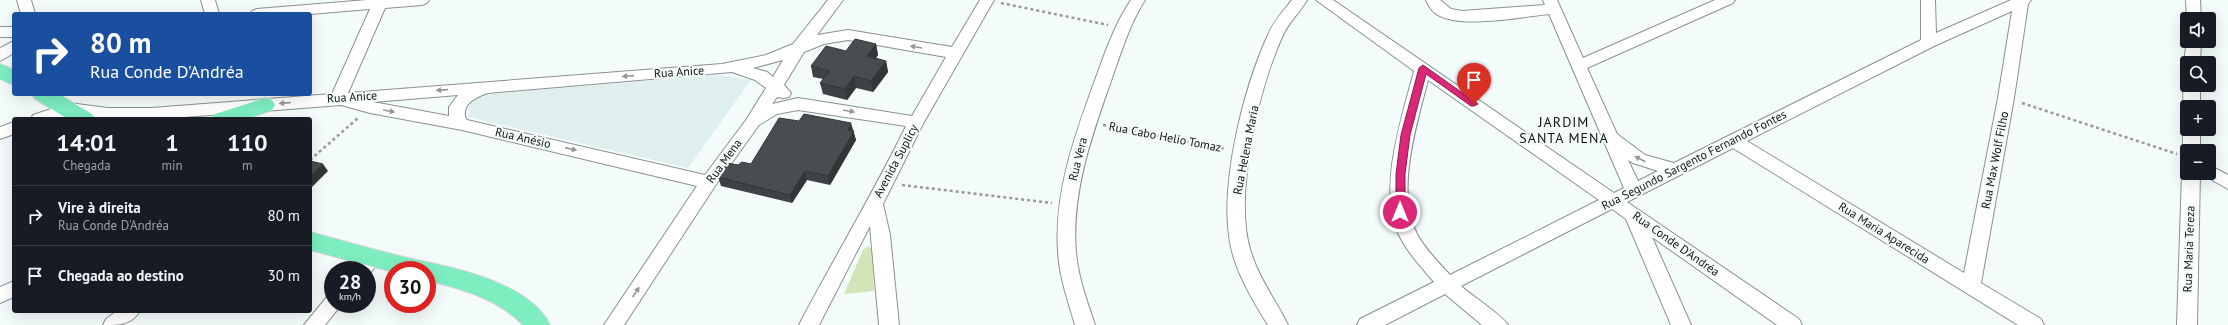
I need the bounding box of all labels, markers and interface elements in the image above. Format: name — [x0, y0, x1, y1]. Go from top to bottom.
map controls — [2180, 12, 2216, 180]
button: sound — [2180, 12, 2216, 48]
text: 80 m — [90, 24, 151, 61]
icon: right — [24, 28, 76, 80]
one-way arrow — [910, 43, 922, 49]
button: search — [2180, 56, 2216, 92]
text: Rua Conde D'Andréa — [90, 60, 244, 83]
street label: Rua Anice — [653, 62, 705, 81]
pin — [1457, 63, 1491, 104]
icon: arrive — [1463, 69, 1485, 91]
one-way arrow — [621, 72, 634, 79]
street label: Rua Anice — [326, 87, 378, 106]
one-way arrow — [436, 87, 448, 94]
one-way arrow — [279, 99, 291, 106]
button: + — [2180, 100, 2216, 136]
street label: Rua Helena Maria — [1229, 104, 1262, 196]
street label: Rua Segundo Sargento Fernando Fontes — [1599, 106, 1789, 213]
one-way arrow — [383, 108, 395, 114]
one-way arrow — [843, 108, 855, 114]
street label: Rua Max Wolf Filho — [1978, 110, 2011, 210]
district label: JARDIM SANTA MENA — [1519, 113, 1609, 147]
street label: Rua Cabo Helio Tomaz — [1108, 118, 1223, 155]
street label: Avenida Suplicy — [870, 121, 921, 200]
street label: Rua Anésio — [494, 124, 552, 151]
text: 14:01 — [56, 127, 117, 158]
text: 1 — [165, 127, 179, 158]
text: 110 — [227, 127, 268, 158]
street label: Rua Vera — [1065, 135, 1090, 182]
street label: Rua Mena — [703, 136, 745, 186]
button: − — [2180, 144, 2216, 180]
one-way arrow — [565, 147, 577, 153]
one-way arrow — [1634, 155, 1646, 162]
text: Chegada — [63, 157, 111, 174]
text: min — [161, 157, 183, 174]
text: m — [242, 157, 253, 174]
position arrow — [1379, 191, 1421, 233]
text: Vire à direita — [58, 198, 141, 217]
street label: Rua Maria Aparecida — [1836, 198, 1933, 267]
icon: right — [24, 205, 46, 227]
street label: Rua Maria Tereza — [2179, 205, 2198, 293]
text: 80 m — [267, 206, 300, 225]
street label: Rua Conde D'Andréa — [1630, 208, 1723, 279]
text: Rua Conde D'Andréa — [58, 217, 169, 234]
speed limit sign: 30 — [384, 261, 436, 313]
icon: arrive — [24, 265, 46, 287]
text: Chegada ao destino — [58, 266, 184, 285]
text: 30 m — [267, 266, 300, 285]
text: 28 — [339, 269, 361, 295]
one-way arrow — [632, 287, 640, 298]
text: km/h — [339, 290, 361, 303]

